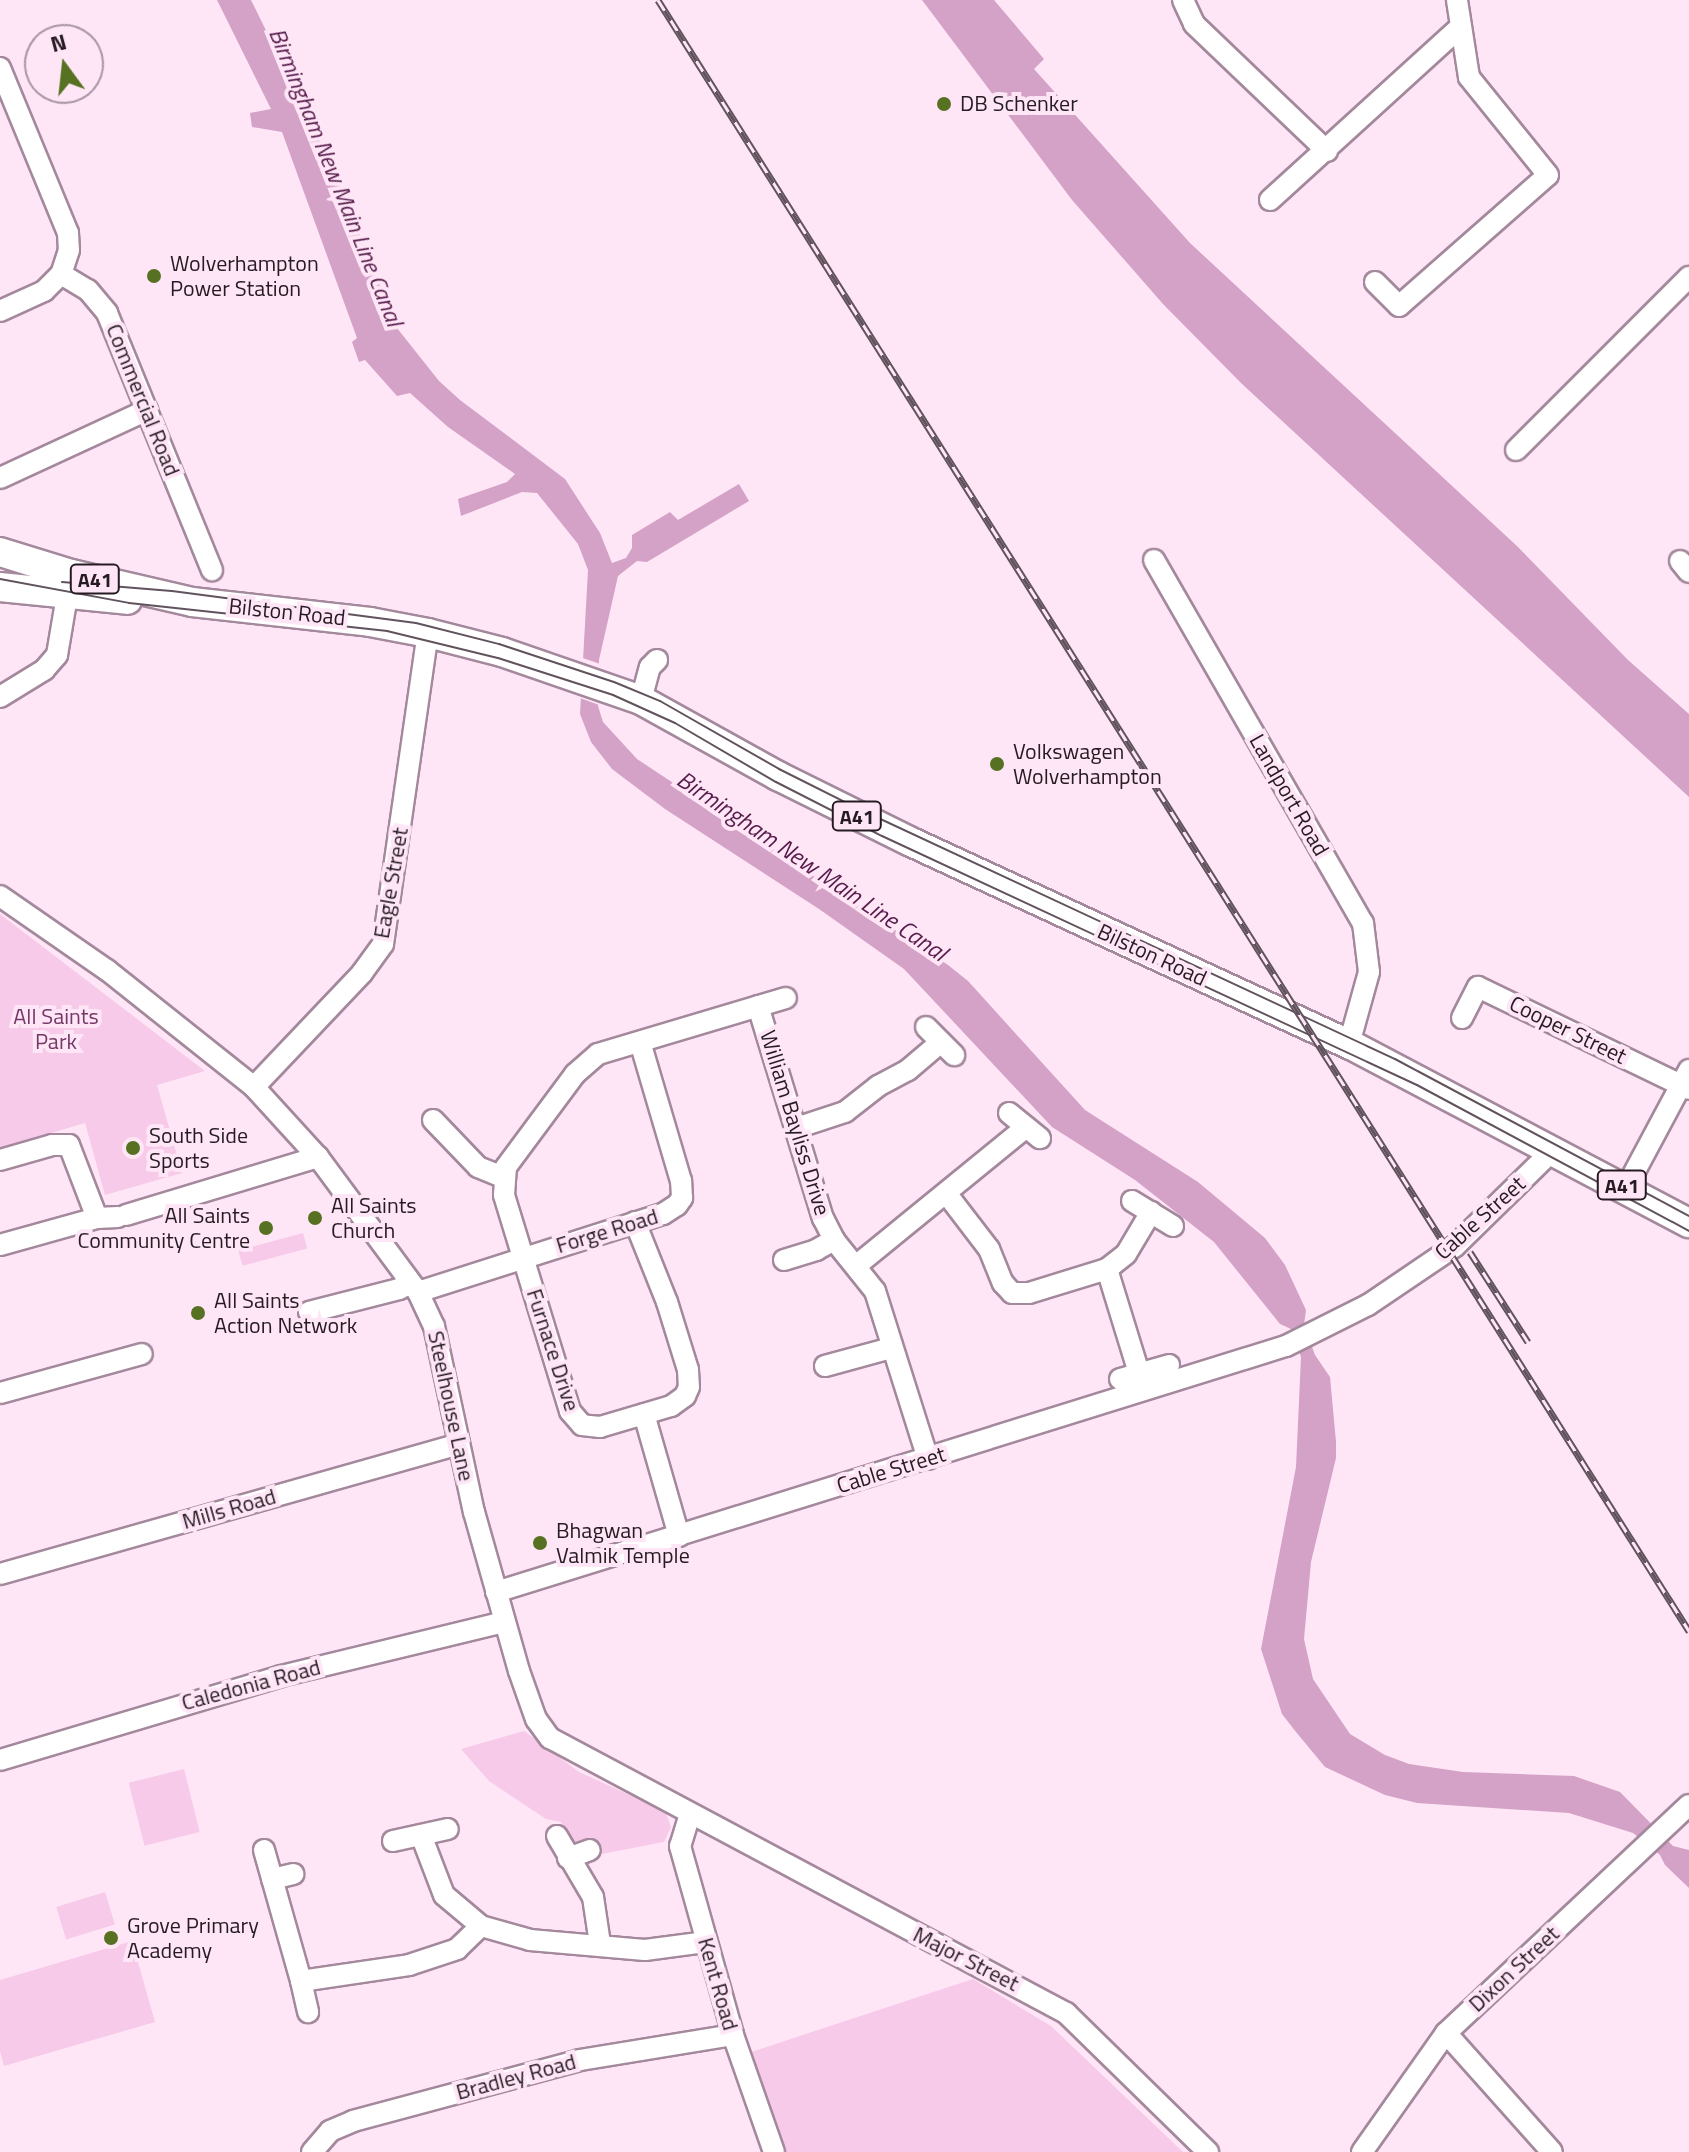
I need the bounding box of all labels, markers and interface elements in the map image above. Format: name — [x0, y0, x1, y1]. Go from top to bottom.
north arrow — [24, 24, 104, 104]
text: N — [47, 24, 70, 61]
water label: Birmingham New Main Line Canal — [263, 24, 409, 330]
place label: DB Schenker — [960, 91, 1078, 117]
marker: DB Schenker — [935, 95, 953, 113]
place label: Wolverhampton Power Station — [170, 250, 319, 302]
marker: Wolverhampton Power Station — [145, 267, 163, 285]
street label: Commercial Road — [100, 320, 186, 480]
road number: A41 — [69, 563, 121, 595]
street label: Bilston Road — [227, 593, 347, 631]
street label: Landport Road — [1244, 729, 1334, 861]
place label: Volkswagen Wolverhampton — [1013, 738, 1162, 790]
marker: Volkswagen Wolverhampton — [988, 755, 1006, 773]
water label: Birmingham New Main Line Canal — [672, 765, 952, 967]
road number: A41 — [831, 800, 883, 832]
street label: Eagle Street — [368, 825, 414, 941]
street label: Bilston Road — [1093, 918, 1211, 992]
street label: Cooper Street — [1505, 990, 1631, 1070]
park label: All Saints Park — [13, 1003, 99, 1054]
street label: William Bayliss Drive — [754, 1027, 836, 1219]
place label: South Side Sports — [149, 1122, 248, 1174]
marker: South Side Sports — [124, 1139, 142, 1157]
road number: A41 — [1596, 1169, 1648, 1201]
street label: Cable Street — [1429, 1171, 1531, 1265]
place label: All Saints Church — [331, 1192, 417, 1244]
place label: All Saints Community Centre — [78, 1202, 250, 1254]
street label: Forge Road — [553, 1203, 661, 1259]
marker: All Saints Church — [306, 1209, 324, 1227]
marker: All Saints Community Centre — [257, 1219, 275, 1237]
street label: Furnace Drive — [521, 1286, 585, 1414]
place label: All Saints Action Network — [214, 1287, 357, 1338]
marker: All Saints Action Network — [189, 1304, 207, 1322]
street label: Steelhouse Lane — [422, 1329, 480, 1483]
street label: Cable Street — [833, 1441, 949, 1499]
street label: Mills Road — [179, 1483, 279, 1535]
place label: Bhagwan Valmik Temple — [556, 1517, 690, 1568]
marker: Bhagwan Valmik Temple — [531, 1534, 549, 1552]
street label: Caledonia Road — [179, 1654, 323, 1716]
place label: Grove Primary Academy — [127, 1912, 259, 1964]
street label: Major Street — [909, 1921, 1023, 1997]
street label: Dixon Street — [1463, 1921, 1565, 2017]
marker: Grove Primary Academy — [102, 1929, 120, 1947]
street label: Kent Road — [692, 1935, 744, 2033]
street label: Bradley Road — [453, 2048, 579, 2106]

